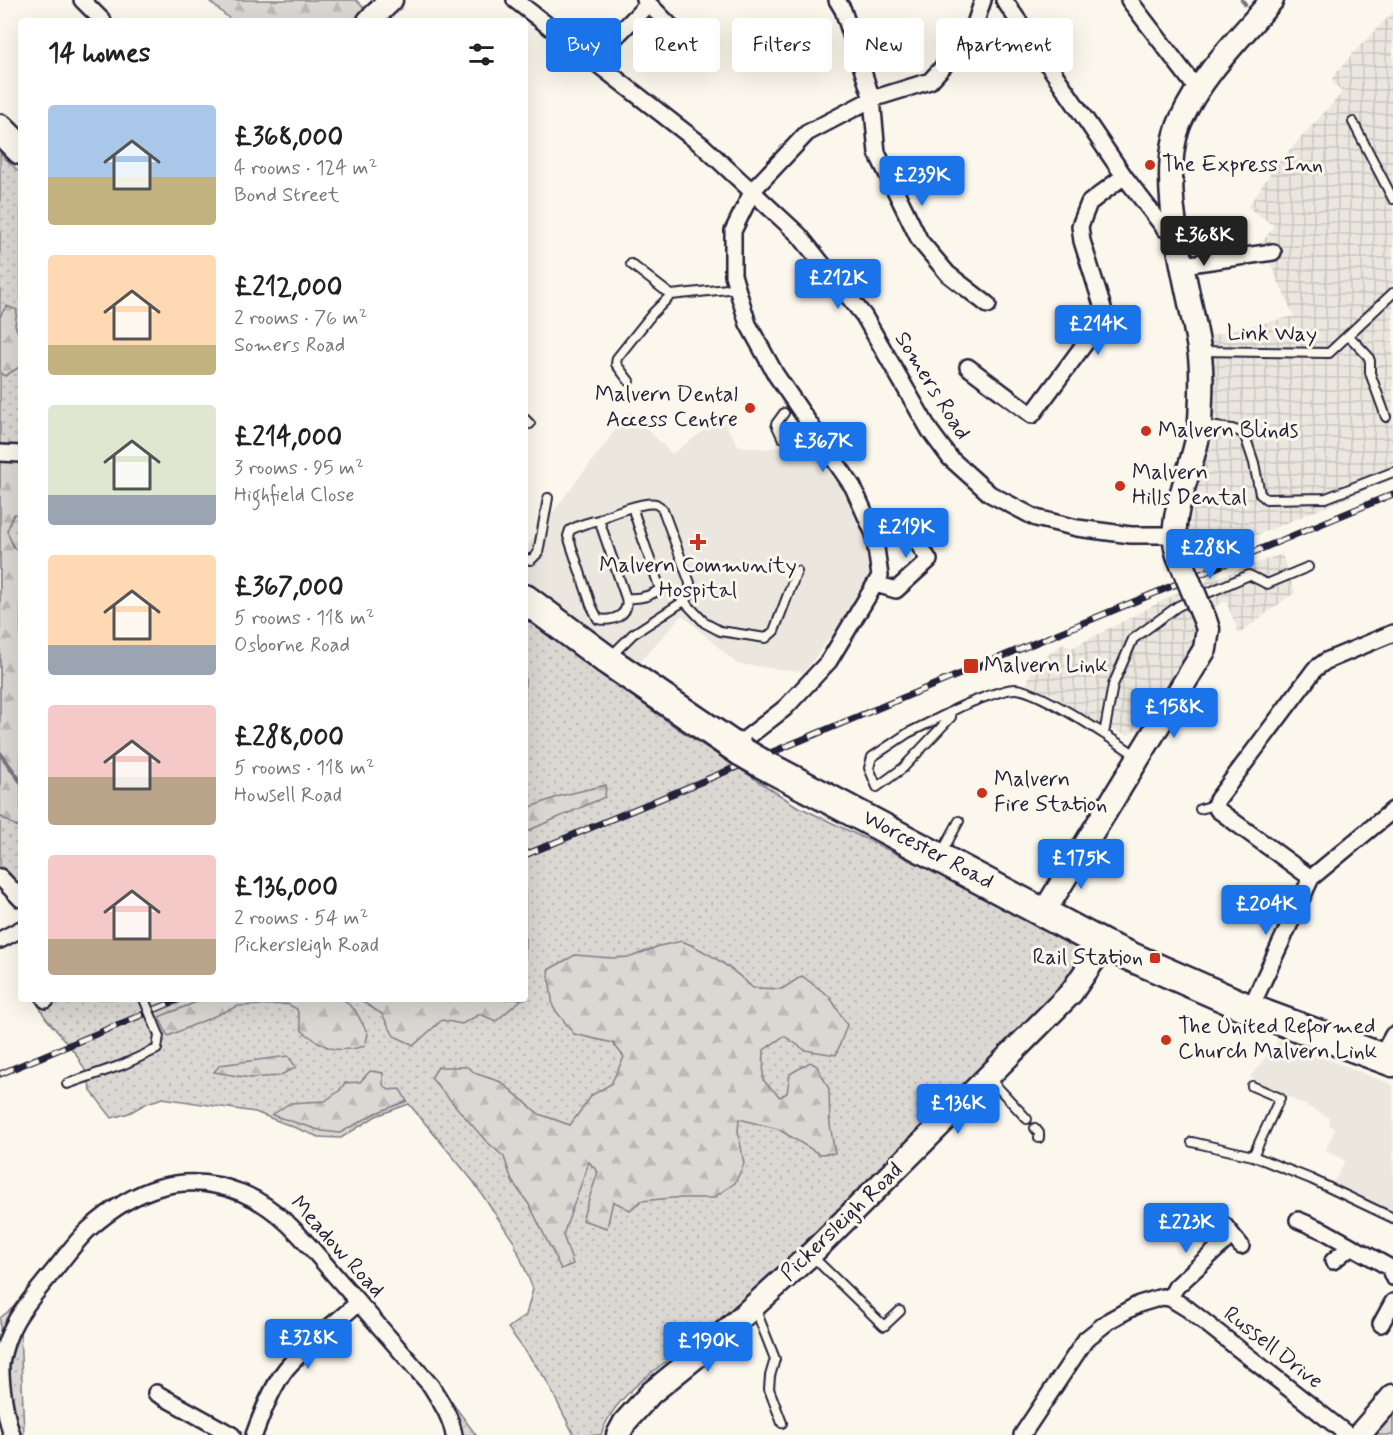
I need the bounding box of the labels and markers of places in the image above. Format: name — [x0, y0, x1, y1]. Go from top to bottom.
place label: The Express Inn — [1162, 151, 1323, 179]
pin: £239K — [880, 156, 964, 207]
marker: The Express Inn — [1143, 158, 1157, 172]
pin: £368K — [1162, 216, 1246, 267]
pin: £212K — [796, 259, 880, 310]
pin: £214K — [1056, 305, 1140, 356]
place label: Malvern Dental Access Centre — [595, 381, 738, 434]
marker: Malvern Dental Access Centre — [743, 401, 757, 415]
place label: Malvern Blinds — [1158, 417, 1299, 445]
pin: £367K — [781, 422, 865, 473]
marker: Malvern Blinds — [1139, 424, 1153, 438]
place label: Malvern Hills Dental — [1132, 459, 1247, 512]
marker: Malvern Hills Dental — [1113, 479, 1127, 493]
pin: £219K — [864, 508, 948, 559]
pin: £288K — [1168, 529, 1252, 580]
marker: Malvern Community Hospital — [689, 533, 707, 551]
place label: Malvern Community Hospital — [599, 552, 797, 605]
place label: Malvern Link — [984, 652, 1108, 680]
marker: Malvern Link — [962, 657, 980, 675]
pin: £158K — [1132, 688, 1216, 739]
place label: Malvern Fire Station — [994, 766, 1107, 819]
marker: Malvern Fire Station — [975, 786, 989, 800]
pin: £175K — [1039, 839, 1123, 890]
pin: £204K — [1224, 885, 1308, 936]
place label: Rail Station — [1032, 944, 1143, 972]
marker: Rail Station — [1148, 951, 1162, 965]
place label: The United Reformed Church Malvern Link — [1178, 1013, 1377, 1066]
marker: The United Reformed Church Malvern Link — [1159, 1033, 1173, 1047]
pin: £136K — [916, 1084, 1000, 1135]
pin: £223K — [1144, 1203, 1228, 1254]
pin: £328K — [266, 1319, 350, 1370]
pin: £190K — [666, 1322, 750, 1373]

